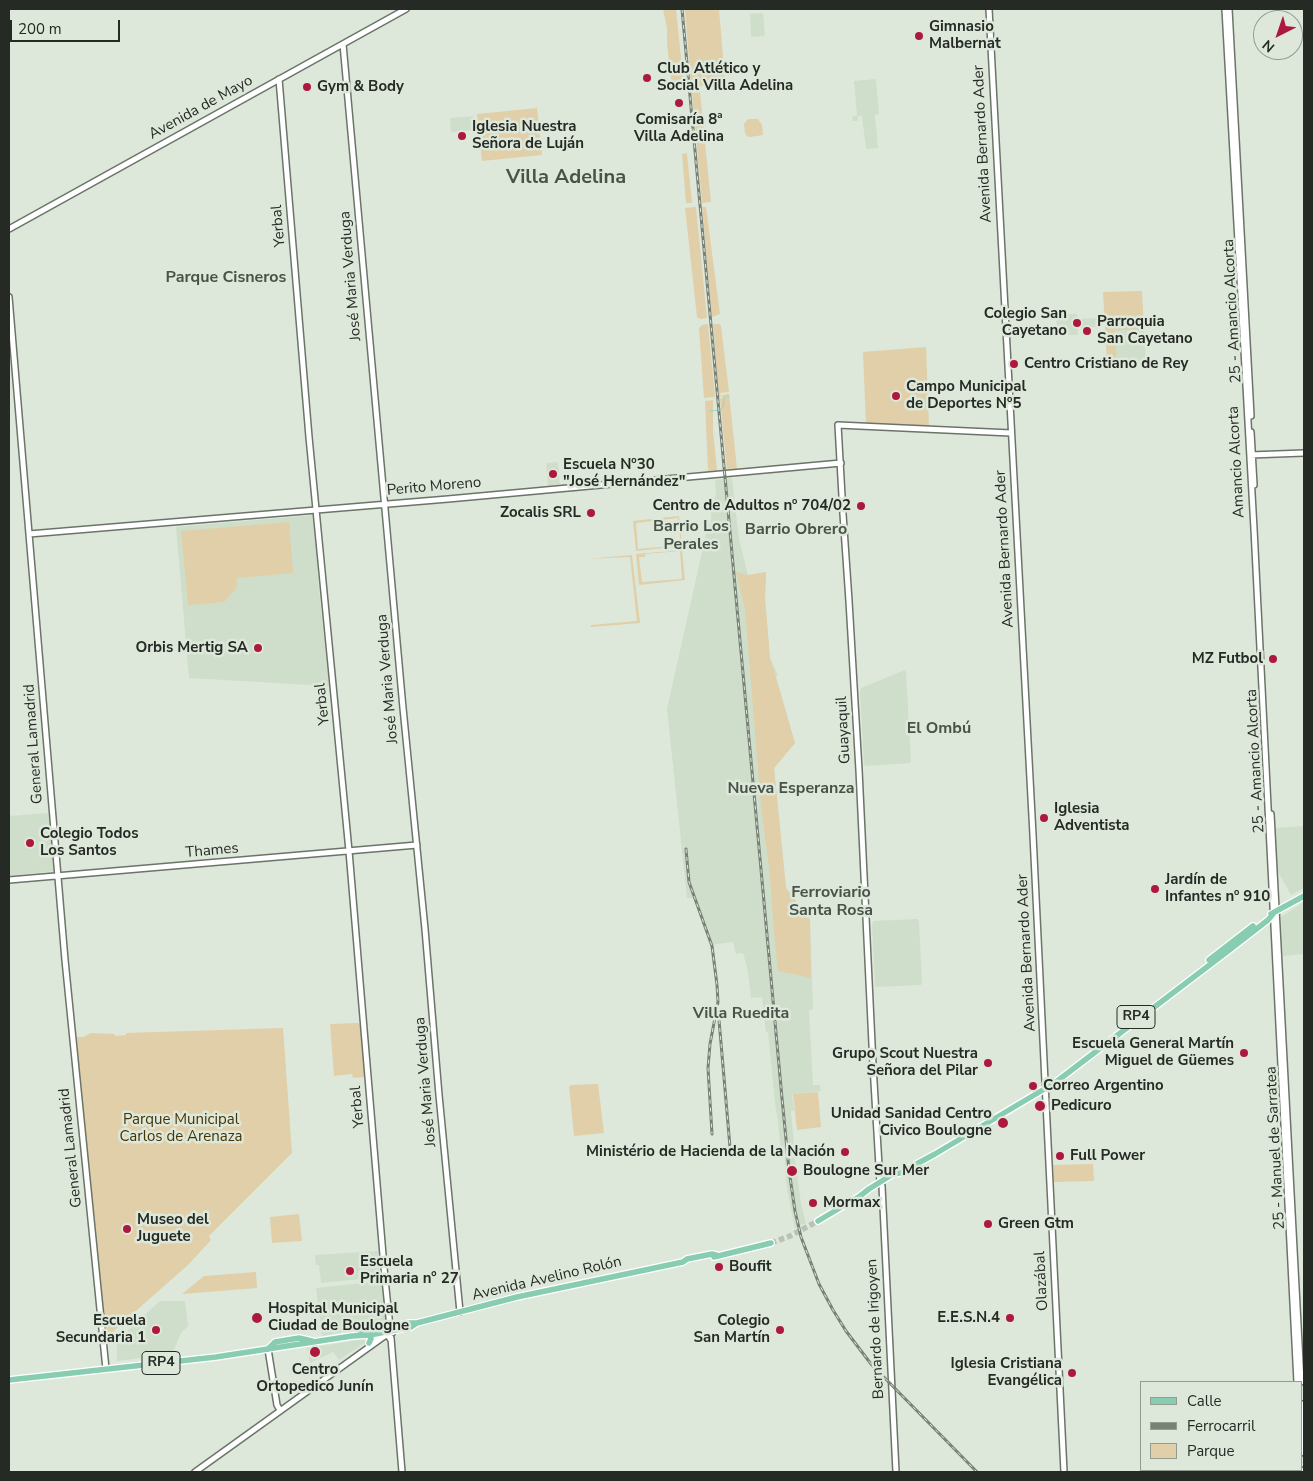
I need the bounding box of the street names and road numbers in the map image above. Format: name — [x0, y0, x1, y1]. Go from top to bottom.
street label: Avenida Bernardo Ader — [970, 65, 996, 223]
street label: Avenida de Mayo — [146, 72, 256, 144]
street label: Yerbal — [268, 204, 290, 248]
street label: José Maria Verduga — [336, 210, 366, 342]
street label: 25 - Amancio Alcorta — [1220, 238, 1246, 384]
street label: Amancio Alcorta — [1225, 405, 1249, 519]
street label: Avenida Bernardo Ader — [992, 470, 1018, 628]
street label: Perito Moreno — [386, 474, 482, 500]
street label: José Maria Verduga — [373, 613, 403, 745]
street label: Yerbal — [312, 682, 334, 726]
street label: General Lamadrid — [21, 683, 47, 805]
street label: 25 - Amancio Alcorta — [1243, 688, 1269, 834]
street label: Guayaquil — [833, 696, 855, 764]
street label: Thames — [185, 840, 239, 862]
street label: Avenida Bernardo Ader — [1014, 874, 1040, 1032]
road number: RP4 — [1117, 1006, 1155, 1028]
street label: José Maria Verduga — [411, 1016, 441, 1148]
street label: 25 - Manuel de Sarratea — [1263, 1066, 1289, 1230]
street label: Yerbal — [347, 1085, 369, 1129]
street label: General Lamadrid — [56, 1087, 86, 1209]
street label: Olazábal — [1031, 1251, 1053, 1311]
street label: Avenida Avelino Rolón — [470, 1253, 624, 1305]
street label: Bernardo de Irigoyen — [863, 1258, 889, 1400]
road number: RP4 — [142, 1352, 180, 1375]

